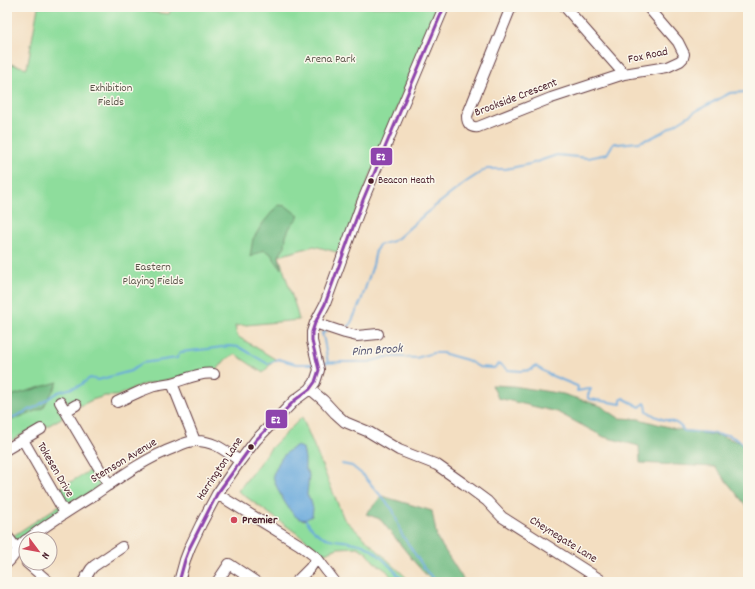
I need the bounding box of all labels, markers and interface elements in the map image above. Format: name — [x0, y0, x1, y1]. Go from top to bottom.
street label: Fox Road — [627, 43, 669, 69]
park label: Arena Park — [305, 51, 355, 68]
street label: Brookside Crescent — [472, 74, 560, 122]
park label: Exhibition Fields — [90, 80, 133, 111]
line badge: E2 — [370, 147, 393, 166]
text: E2 — [376, 150, 386, 166]
place label: Beacon Heath — [378, 173, 435, 189]
marker: Beacon Heath — [366, 176, 376, 186]
park label: Eastern Playing Fields — [123, 259, 183, 290]
water label: Pinn Brook — [351, 340, 405, 362]
line badge: E2 — [265, 409, 288, 429]
text: E2 — [271, 413, 281, 429]
street label: Stemson Avenue — [88, 434, 160, 488]
street label: Harrington Lane — [193, 434, 247, 504]
street label: Tokesen Drive — [32, 439, 78, 501]
unlabelled marker — [246, 442, 256, 452]
place label: Premier — [242, 512, 278, 529]
street label: Cheynegate Lane — [526, 512, 600, 568]
marker: Premier — [229, 515, 239, 525]
north arrow — [18, 531, 58, 571]
text: N — [36, 549, 53, 562]

